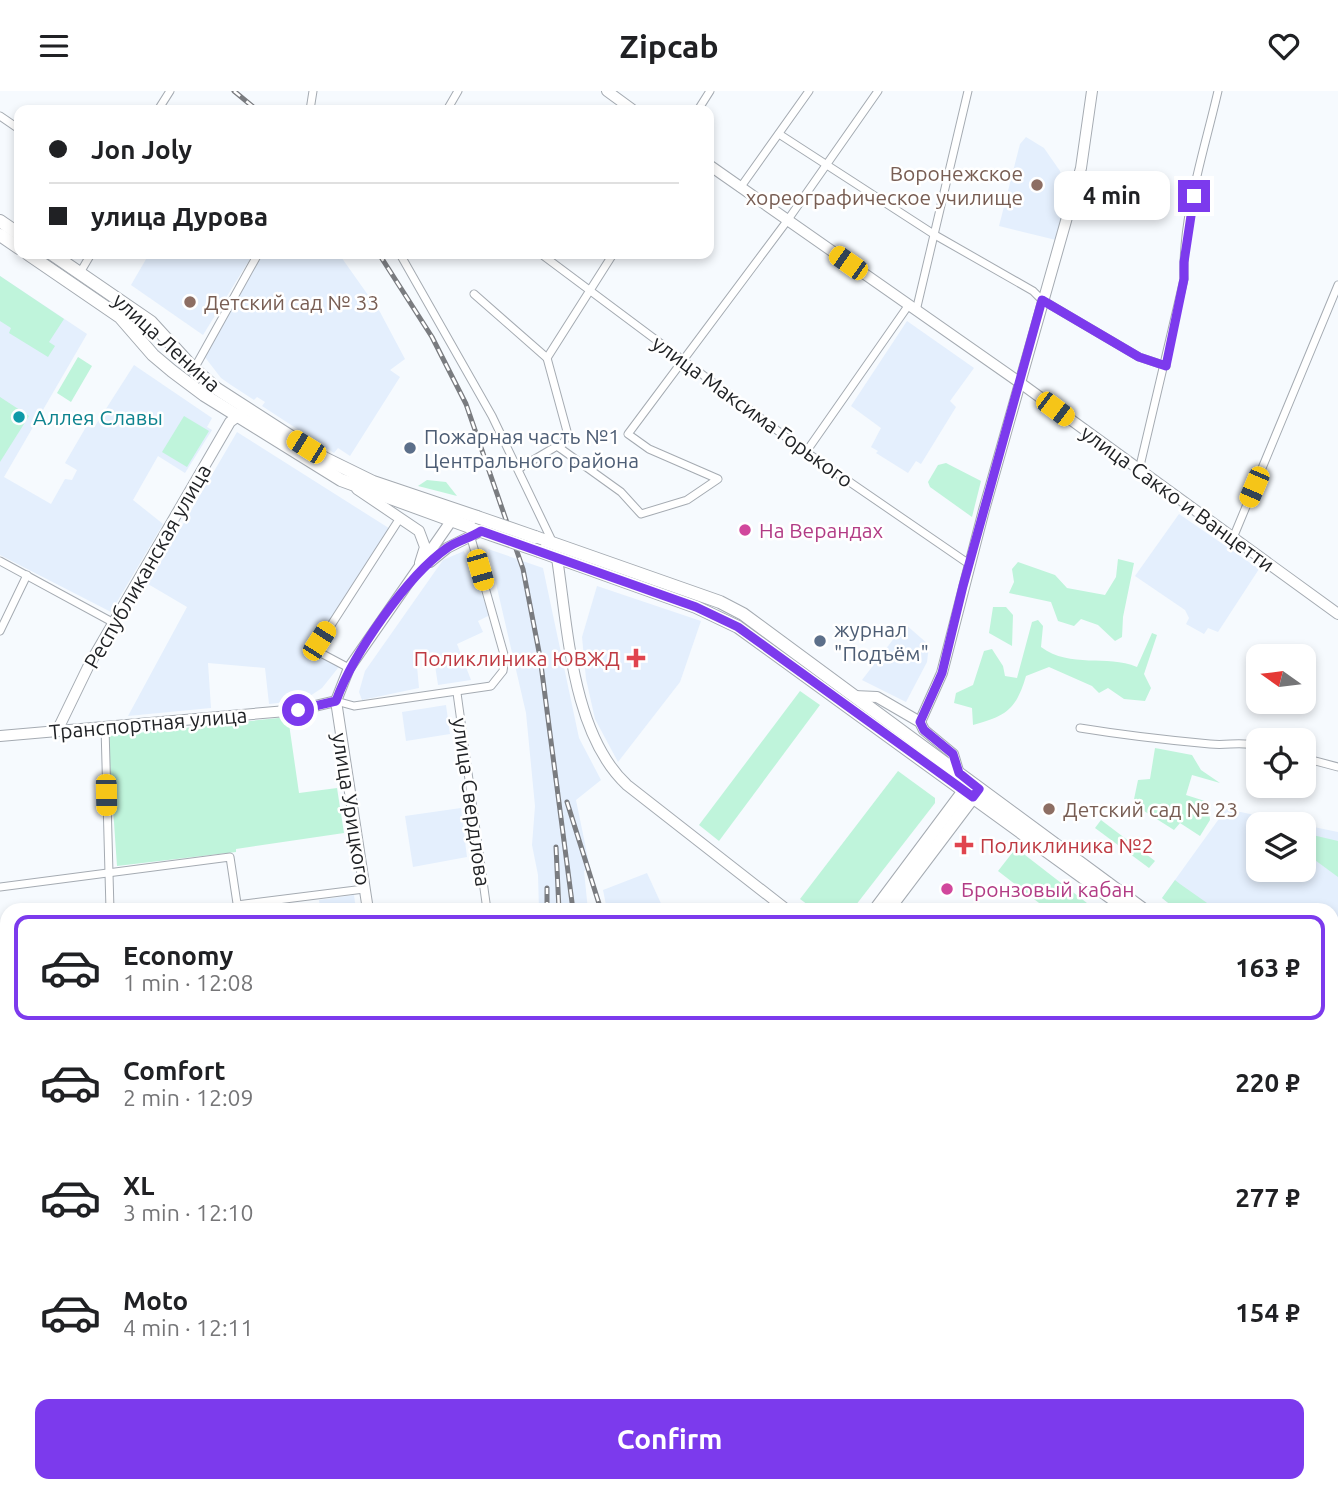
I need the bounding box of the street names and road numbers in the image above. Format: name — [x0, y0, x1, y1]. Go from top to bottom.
street label: улица Ленина — [108, 288, 226, 396]
street label: улица Максима Горького — [648, 330, 858, 492]
street label: улица Сакко и Ванцетти — [1077, 420, 1279, 576]
street label: Республиканская улица — [79, 460, 215, 672]
street label: Транспортная улица — [48, 702, 248, 744]
street label: улица Свердлова — [448, 716, 496, 888]
street label: улица Урицкого — [328, 731, 376, 887]

